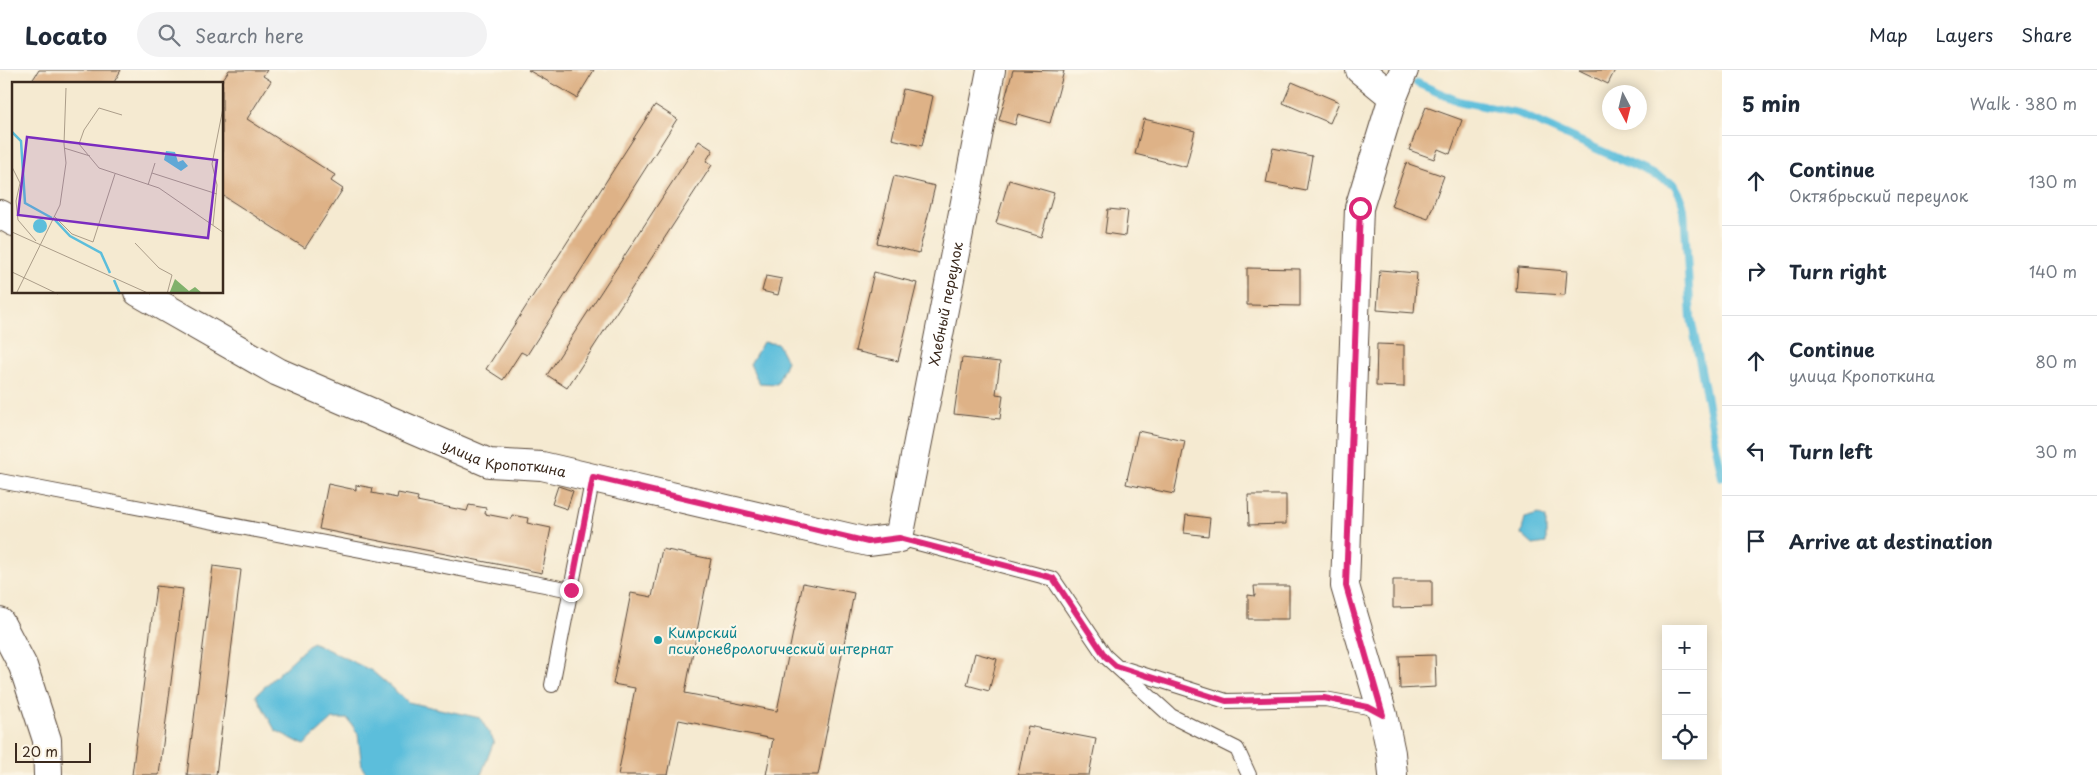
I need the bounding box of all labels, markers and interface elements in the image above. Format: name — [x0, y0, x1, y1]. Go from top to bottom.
search box — [137, 12, 487, 57]
text: Locato — [25, 17, 107, 53]
icon: search — [155, 21, 183, 49]
text: Search here — [195, 21, 304, 49]
text: Map — [1869, 21, 1908, 48]
text: Layers — [1936, 21, 1993, 48]
text: Share — [2021, 21, 2072, 48]
inset map — [12, 82, 224, 294]
north arrow — [1602, 85, 1647, 130]
text: 5 min — [1742, 87, 1800, 119]
text: Walk · 380 m — [1970, 91, 2077, 115]
text: Continue — [1789, 155, 1875, 183]
icon: ahead — [1742, 167, 1770, 195]
text: 130 m — [2029, 169, 2077, 193]
text: Октябрьский переулок — [1789, 183, 1968, 207]
route start — [1349, 197, 1372, 220]
street label: Хлебный переулок — [923, 239, 968, 367]
icon: right — [1742, 257, 1770, 285]
text: Turn right — [1789, 257, 1887, 285]
text: 140 m — [2029, 259, 2077, 283]
text: Continue — [1789, 335, 1875, 363]
icon: ahead — [1742, 347, 1770, 375]
text: 80 m — [2035, 349, 2077, 373]
text: улица Кропоткина — [1789, 363, 1935, 387]
street label: улица Кропоткина — [439, 434, 569, 482]
icon: left — [1742, 437, 1770, 465]
text: Turn left — [1789, 437, 1873, 465]
text: 30 m — [2035, 439, 2077, 463]
icon: arrive — [1742, 527, 1770, 555]
text: Arrive at destination — [1789, 527, 1993, 555]
route end — [560, 579, 583, 602]
place label: Кимрский психоневрологический интернат — [668, 622, 894, 659]
map controls — [1662, 625, 1707, 760]
button: + — [1662, 625, 1707, 670]
marker: Кимрский психоневрологический интернат — [652, 634, 664, 646]
button: − — [1662, 670, 1707, 715]
button: locate — [1662, 715, 1707, 760]
scale bar — [15, 740, 91, 763]
text: 20 m — [22, 741, 58, 762]

